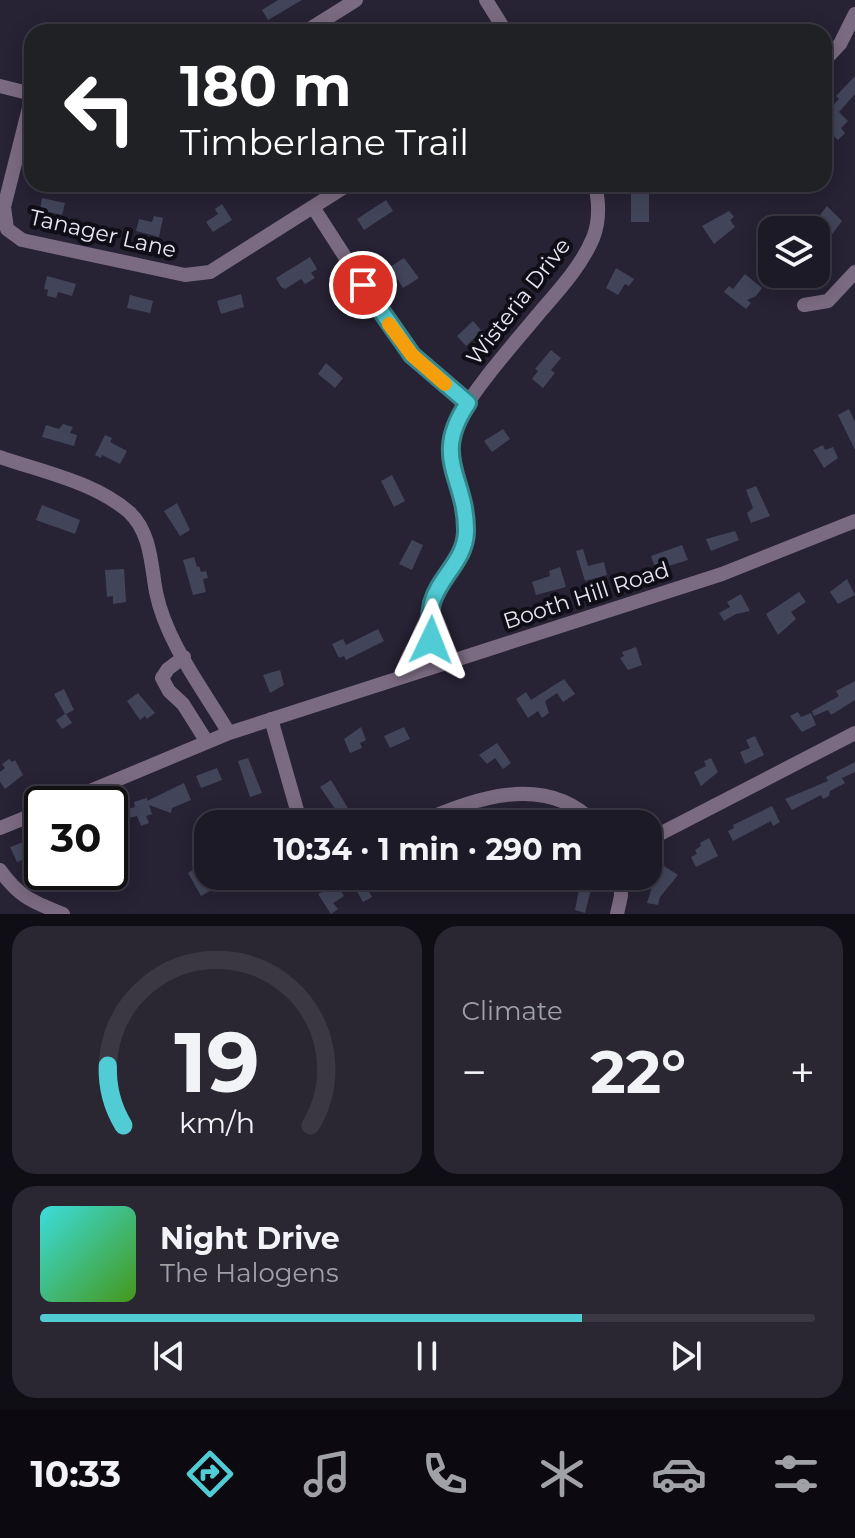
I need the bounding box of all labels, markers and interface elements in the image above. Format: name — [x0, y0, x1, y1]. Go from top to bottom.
text: 180 m — [180, 52, 352, 120]
icon: left — [48, 56, 152, 160]
text: Timberlane Trail — [180, 120, 469, 164]
street label: Tanager Lane — [27, 203, 179, 263]
map controls — [758, 216, 830, 288]
button: layers — [758, 216, 830, 288]
street label: Wisteria Drive — [461, 233, 576, 370]
pin — [329, 251, 397, 319]
icon: arrive — [341, 263, 385, 307]
street label: Booth Hill Road — [500, 556, 672, 635]
position arrow — [389, 598, 473, 682]
speed limit sign: 30 — [24, 786, 128, 890]
text: 10:34 · 1 min · 290 m — [273, 831, 583, 868]
text: Climate — [462, 995, 563, 1027]
text: 19 — [174, 1011, 260, 1113]
text: 22° — [590, 1035, 686, 1108]
text: − — [462, 1045, 487, 1099]
text: + — [790, 1045, 815, 1099]
text: km/h — [179, 1105, 255, 1140]
text: Night Drive — [160, 1220, 340, 1257]
text: The Halogens — [160, 1257, 339, 1289]
icon: previous — [147, 1334, 191, 1378]
icon: pause — [405, 1334, 449, 1378]
icon: next — [664, 1334, 708, 1378]
icon: directions — [182, 1446, 238, 1502]
icon: music — [299, 1446, 355, 1502]
icon: phone — [417, 1446, 473, 1502]
icon: climate — [534, 1446, 590, 1502]
icon: car — [651, 1446, 707, 1502]
icon: filters — [768, 1446, 824, 1502]
text: 10:33 — [31, 1452, 121, 1496]

